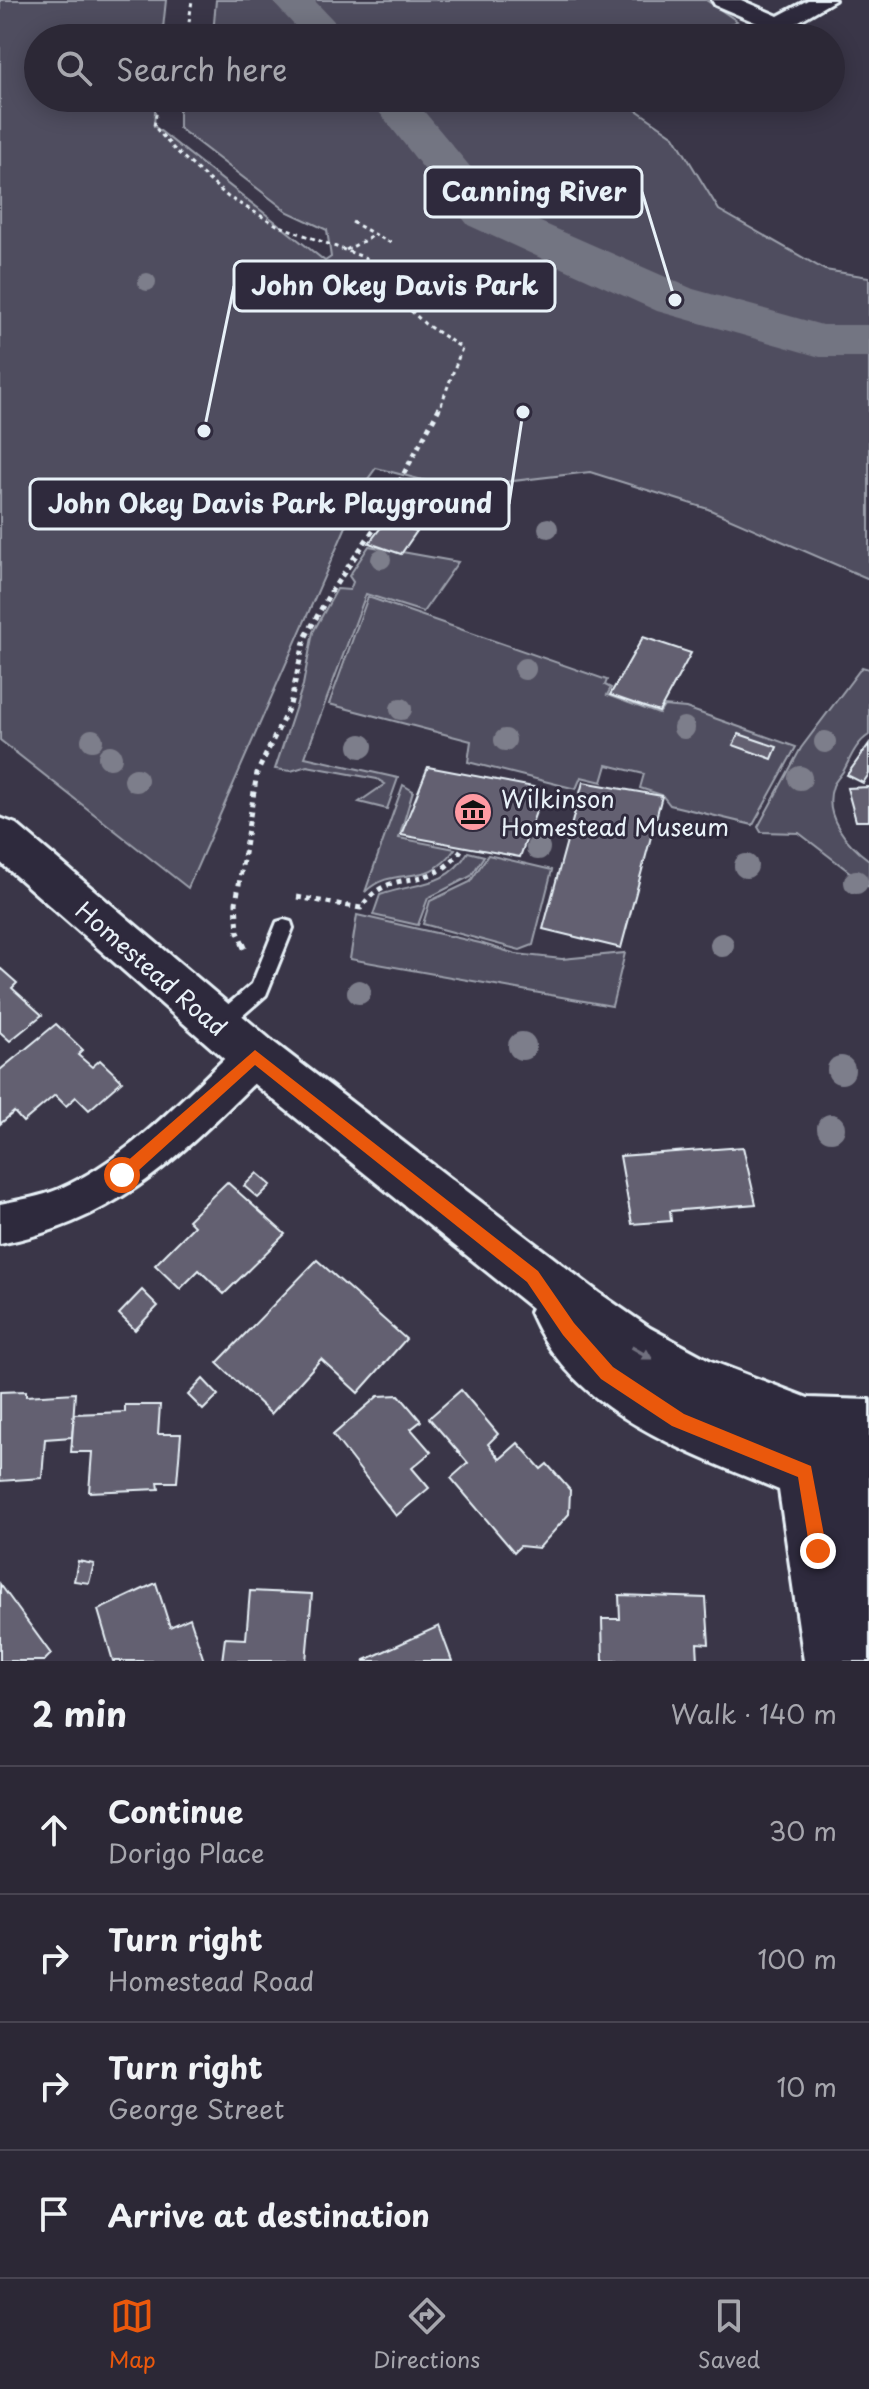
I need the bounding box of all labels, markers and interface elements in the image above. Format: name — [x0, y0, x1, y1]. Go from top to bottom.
search box — [24, 24, 845, 112]
icon: search — [52, 46, 96, 90]
text: Search here — [116, 46, 288, 91]
callout: Canning River — [425, 167, 642, 217]
text: Canning River — [441, 171, 627, 210]
callout: John Okey Davis Park — [234, 261, 555, 311]
text: John Okey Davis Park — [251, 265, 539, 304]
callout: John Okey Davis Park Playground — [30, 479, 509, 529]
text: John Okey Davis Park Playground — [48, 483, 492, 522]
place label: Wilkinson Homestead Museum — [501, 780, 729, 844]
museum icon: Wilkinson Homestead Museum — [452, 791, 494, 833]
street label: Homestead Road — [68, 892, 236, 1044]
route start — [104, 1157, 140, 1193]
one-way arrow — [631, 1346, 654, 1360]
route end — [800, 1533, 836, 1569]
text: 2 min — [32, 1687, 127, 1739]
text: Walk · 140 m — [671, 1694, 837, 1733]
text: Continue — [108, 1788, 243, 1833]
icon: ahead — [32, 1808, 76, 1852]
text: 30 m — [769, 1811, 837, 1850]
text: Dorigo Place — [108, 1833, 265, 1872]
text: Turn right — [108, 1916, 263, 1961]
icon: right — [32, 1936, 76, 1980]
text: 100 m — [757, 1939, 837, 1978]
text: Homestead Road — [108, 1961, 314, 2000]
text: Turn right — [108, 2044, 263, 2089]
icon: right — [32, 2064, 76, 2108]
text: 10 m — [776, 2067, 837, 2106]
text: George Street — [108, 2089, 284, 2128]
icon: arrive — [32, 2192, 76, 2236]
text: Arrive at destination — [108, 2192, 430, 2237]
tab: Map — [109, 2294, 156, 2375]
tab: Directions — [373, 2294, 480, 2375]
tab: Saved — [698, 2294, 760, 2375]

